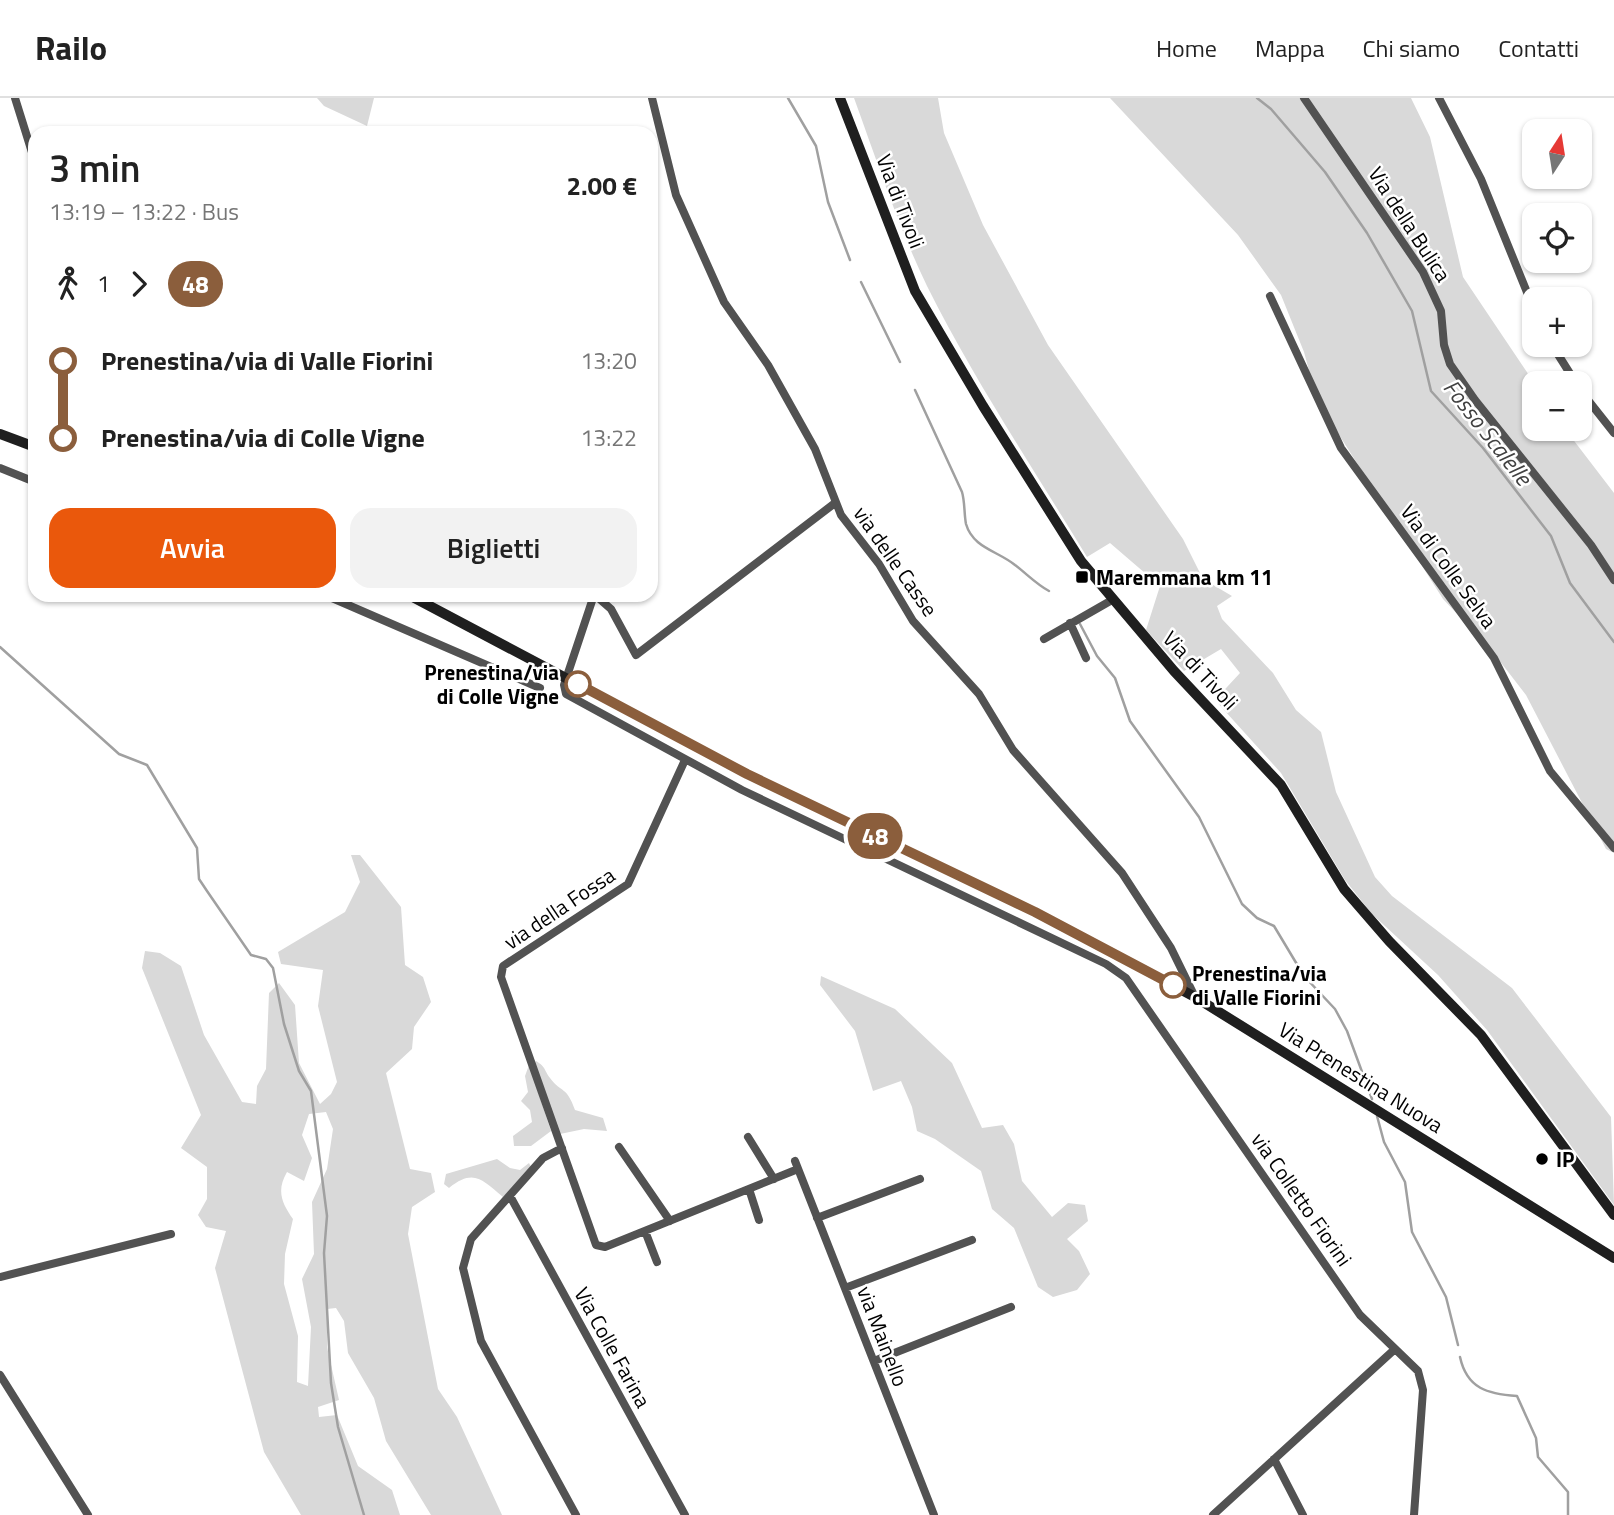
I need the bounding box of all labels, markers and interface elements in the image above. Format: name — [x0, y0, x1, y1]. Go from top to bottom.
text: Railo — [35, 23, 107, 73]
text: Home — [1156, 30, 1217, 66]
text: Mappa — [1255, 30, 1324, 66]
text: Chi siamo — [1362, 30, 1460, 66]
text: Contatti — [1498, 30, 1579, 66]
north arrow — [1522, 119, 1592, 189]
map controls — [1522, 119, 1592, 441]
text: 3 min — [49, 139, 140, 197]
street label: Via di Tivoli — [868, 149, 934, 253]
street label: Via della Bulica — [1361, 160, 1460, 288]
text: 2.00 € — [566, 166, 637, 205]
text: 13:19 – 13:22 · Bus — [49, 194, 239, 229]
button: locate — [1522, 203, 1592, 273]
icon: walk — [49, 265, 87, 303]
icon: forward — [120, 265, 158, 303]
text: 1 — [97, 266, 110, 301]
text: 48 — [182, 266, 209, 302]
button: + — [1522, 287, 1592, 357]
text: Prenestina/via di Valle Fiorini — [101, 341, 433, 380]
text: 13:20 — [580, 343, 637, 378]
water label: Fosso Scalelle — [1435, 371, 1542, 494]
button: − — [1522, 371, 1592, 441]
text: Prenestina/via di Colle Vigne — [101, 418, 425, 457]
text: 13:22 — [580, 420, 637, 455]
street label: Via di Colle Selva — [1393, 497, 1505, 635]
street label: via delle Casse — [846, 499, 946, 623]
button: Avvia — [49, 508, 336, 588]
button: Biglietti — [350, 508, 637, 588]
place label: Maremmana km 11 — [1096, 561, 1273, 593]
marker: Maremmana km 11 — [1074, 569, 1090, 585]
street label: Via di Tivoli — [1156, 623, 1246, 717]
place label: Prenestina/via di Colle Vigne — [424, 656, 559, 712]
marker: Prenestina/via di Colle Vigne — [565, 671, 591, 697]
line badge: 48 — [844, 813, 906, 859]
text: 48 — [862, 818, 888, 854]
street label: via della Fossa — [497, 859, 621, 957]
place label: Prenestina/via di Valle Fiorini — [1192, 957, 1327, 1013]
marker: Prenestina/via di Valle Fiorini — [1160, 972, 1186, 998]
street label: Via Prenestina Nuova — [1272, 1013, 1450, 1141]
street label: via Colletto Fiorini — [1244, 1125, 1360, 1273]
place label: IP — [1556, 1143, 1574, 1175]
marker: IP — [1534, 1151, 1550, 1167]
street label: Via Colle Farina — [567, 1281, 660, 1414]
street label: via Mainello — [849, 1281, 917, 1391]

